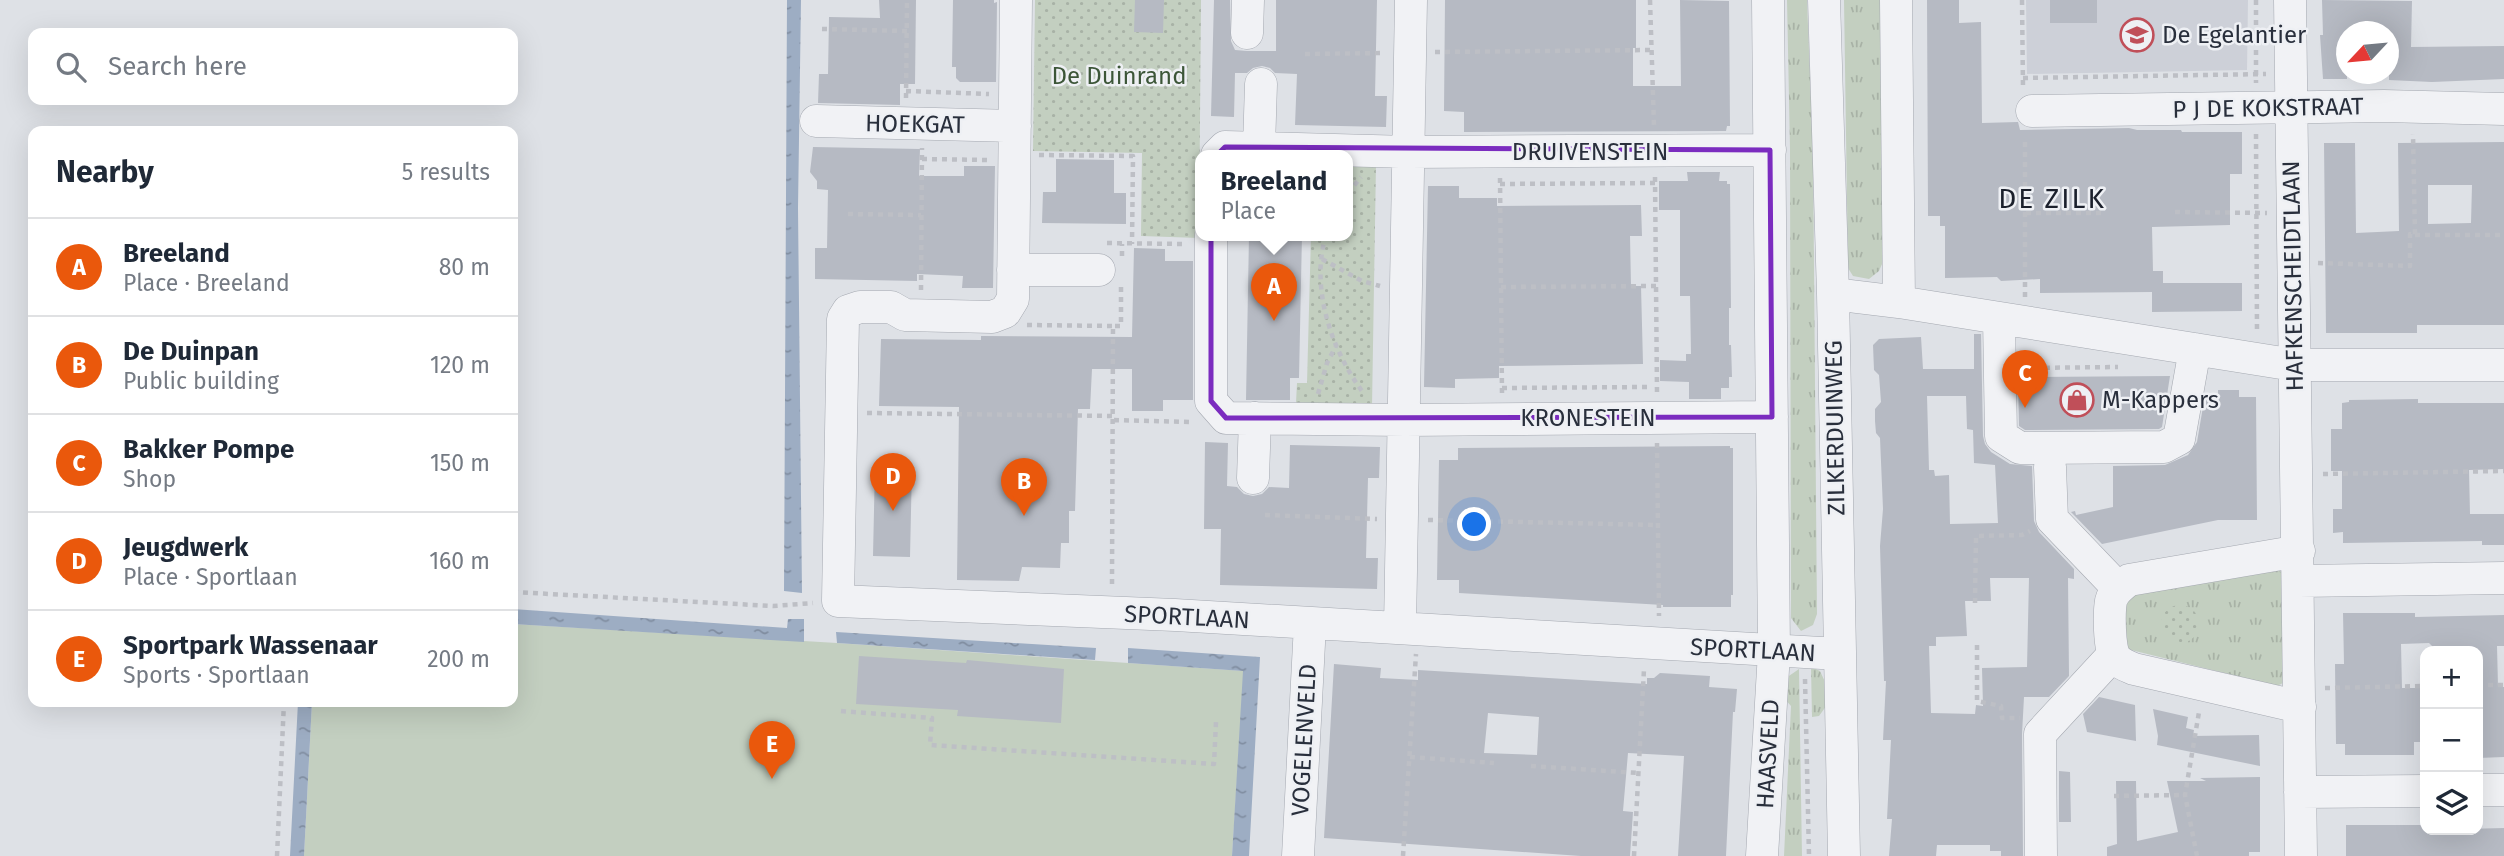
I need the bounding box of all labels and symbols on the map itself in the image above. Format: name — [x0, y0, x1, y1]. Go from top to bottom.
school or university icon: De Egelantier — [2118, 16, 2156, 54]
place label: De Egelantier — [2162, 21, 2307, 49]
north arrow — [2336, 21, 2399, 84]
park label: De Duinrand — [1051, 62, 1187, 90]
street label: P J DE KOKSTRAAT — [2172, 92, 2364, 124]
street label: HOEKGAT — [865, 109, 966, 139]
street label: DRUIVENSTEIN — [1512, 138, 1668, 166]
street label: HAFKENSCHEIDTLAAN — [2277, 160, 2309, 392]
district label: DE ZILK — [1998, 182, 2106, 215]
pin: A — [1251, 263, 1297, 321]
street label: ZILKERDUINWEG — [1819, 340, 1851, 516]
pin: C — [2002, 350, 2048, 408]
shop icon: M-Kappers — [2058, 381, 2096, 419]
place label: M-Kappers — [2102, 386, 2219, 414]
street label: KRONESTEIN — [1520, 404, 1656, 432]
pin: D — [870, 453, 916, 511]
pin: B — [1001, 458, 1047, 516]
your location — [1457, 507, 1491, 541]
street label: SPORTLAAN — [1123, 600, 1251, 634]
street label: SPORTLAAN — [1689, 633, 1817, 667]
street label: VOGELENVELD — [1286, 663, 1322, 817]
street label: HAASVELD — [1751, 698, 1785, 810]
pin: E — [749, 721, 795, 779]

